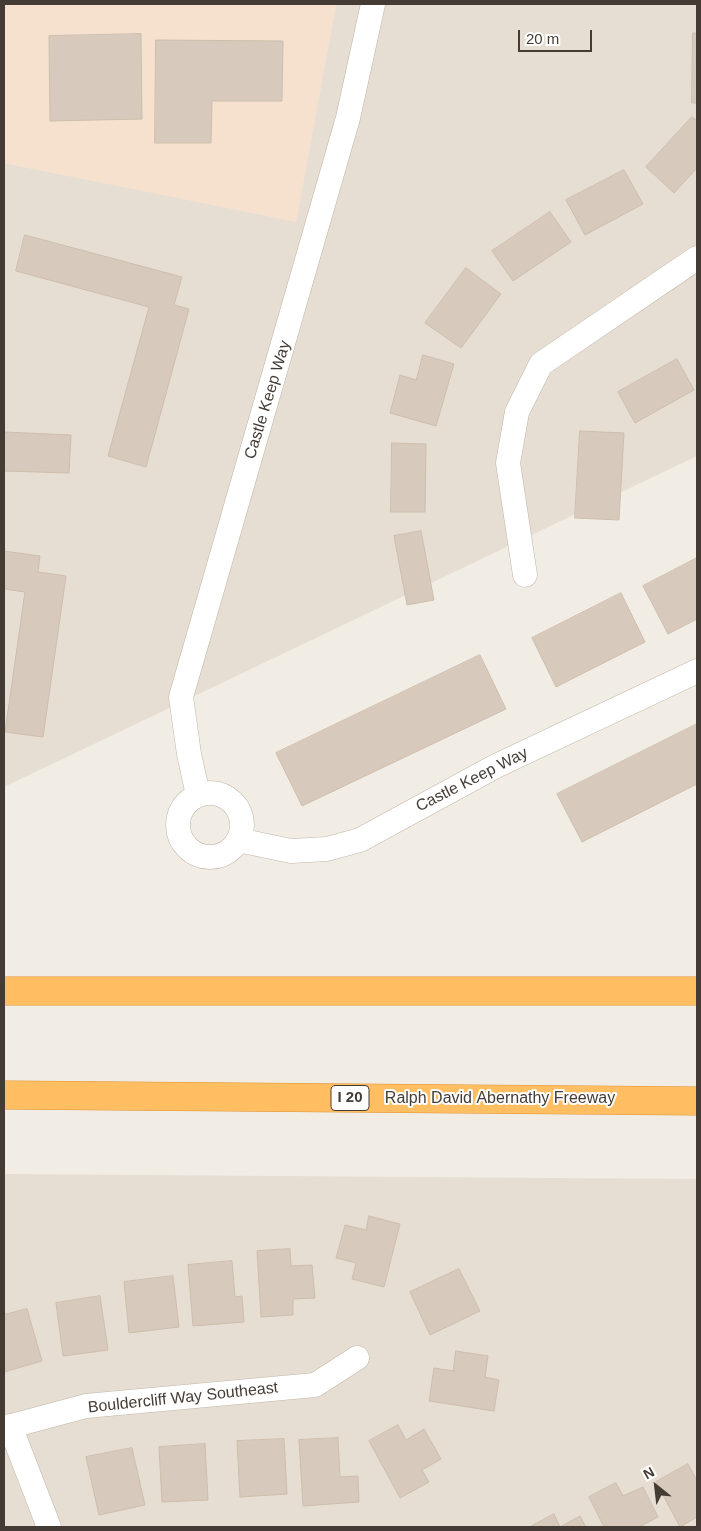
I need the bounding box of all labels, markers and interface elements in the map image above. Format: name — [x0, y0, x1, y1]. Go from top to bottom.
scale bar — [521, 20, 595, 52]
text: 20 m — [526, 30, 559, 47]
street label: Castle Keep Way — [241, 338, 295, 462]
street label: Castle Keep Way — [413, 744, 531, 816]
road number: I 20 — [331, 1086, 369, 1110]
street label: Ralph David Abernathy Freeway — [385, 1089, 615, 1109]
street label: Bouldercliff Way Southeast — [87, 1378, 279, 1418]
north arrow — [631, 1461, 681, 1511]
text: N — [640, 1463, 657, 1482]

